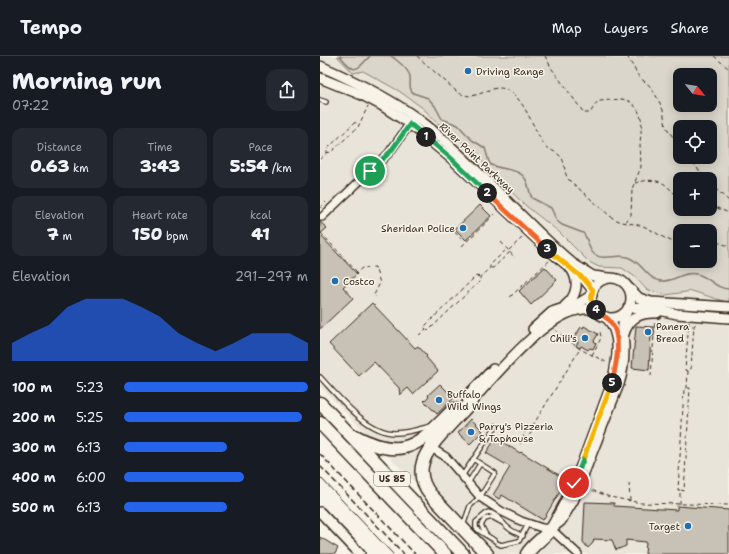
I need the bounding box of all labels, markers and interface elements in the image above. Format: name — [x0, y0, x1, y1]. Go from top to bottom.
text: Tempo — [20, 15, 82, 40]
text: Map — [552, 19, 582, 37]
text: Layers — [604, 19, 648, 37]
text: Share — [670, 19, 709, 37]
place label: Driving Range — [476, 65, 544, 78]
marker: Driving Range — [463, 66, 473, 76]
text: Morning run — [12, 67, 162, 96]
north arrow — [673, 68, 717, 112]
map controls — [673, 68, 717, 268]
button: share — [266, 69, 308, 111]
text: 07:22 — [12, 97, 49, 114]
street label: River Point Parkway — [437, 120, 517, 196]
button: locate — [673, 120, 717, 164]
pin: 1 — [416, 127, 436, 147]
text: 1 — [423, 129, 429, 144]
text: Distance — [37, 140, 82, 155]
text: Time — [147, 140, 173, 155]
text: Pace — [249, 140, 273, 155]
pin — [353, 154, 387, 188]
text: 0.63 — [30, 155, 69, 177]
text: 3:43 — [140, 155, 180, 177]
text: 5:54 — [230, 155, 268, 177]
icon: arrive — [359, 160, 381, 182]
text: km — [69, 161, 89, 176]
text: /km — [268, 161, 292, 176]
button: + — [673, 172, 717, 216]
pin: 2 — [477, 183, 497, 203]
text: 2 — [483, 185, 491, 200]
text: Elevation — [35, 208, 84, 223]
text: Heart rate — [132, 208, 188, 223]
text: kcal — [250, 208, 271, 223]
place label: Sheridan Police — [381, 222, 455, 235]
text: 7 — [47, 223, 59, 245]
text: 150 — [132, 223, 162, 245]
text: 41 — [251, 223, 270, 245]
marker: Sheridan Police — [458, 223, 468, 233]
button: − — [673, 224, 717, 268]
text: m — [59, 229, 72, 244]
text: bpm — [162, 229, 188, 244]
pin: 3 — [537, 239, 557, 259]
text: 3 — [543, 241, 551, 256]
text: Elevation — [12, 268, 70, 285]
text: 291–297 m — [235, 268, 308, 285]
place label: Costco — [343, 275, 375, 288]
marker: Costco — [330, 276, 340, 286]
pin: 4 — [586, 300, 606, 320]
text: 4 — [592, 302, 600, 317]
place label: Panera Bread — [656, 320, 690, 345]
marker: Panera Bread — [643, 327, 653, 337]
place label: Chili's — [550, 332, 577, 345]
marker: Chili's — [580, 333, 590, 343]
pin: 5 — [602, 373, 622, 393]
text: 5 — [609, 375, 615, 390]
text: 100 m — [12, 379, 52, 396]
text: 5:23 — [76, 379, 104, 396]
place label: Buffalo Wild Wings — [447, 388, 501, 413]
marker: Buffalo Wild Wings — [434, 395, 444, 405]
text: 200 m — [12, 409, 55, 426]
text: 5:25 — [76, 409, 103, 426]
place label: Parry's Pizzeria & Taphouse — [479, 420, 554, 445]
marker: Parry's Pizzeria & Taphouse — [466, 427, 476, 437]
text: 300 m — [12, 439, 56, 456]
text: 6:13 — [76, 439, 101, 456]
pin — [557, 466, 591, 500]
text: 400 m — [12, 469, 56, 486]
text: 6:00 — [76, 469, 106, 486]
road number: US 85 — [374, 472, 410, 486]
icon: check — [563, 472, 585, 494]
text: 500 m — [12, 499, 55, 516]
text: 6:13 — [76, 499, 101, 516]
place label: Target — [649, 520, 680, 533]
marker: Target — [683, 521, 693, 531]

